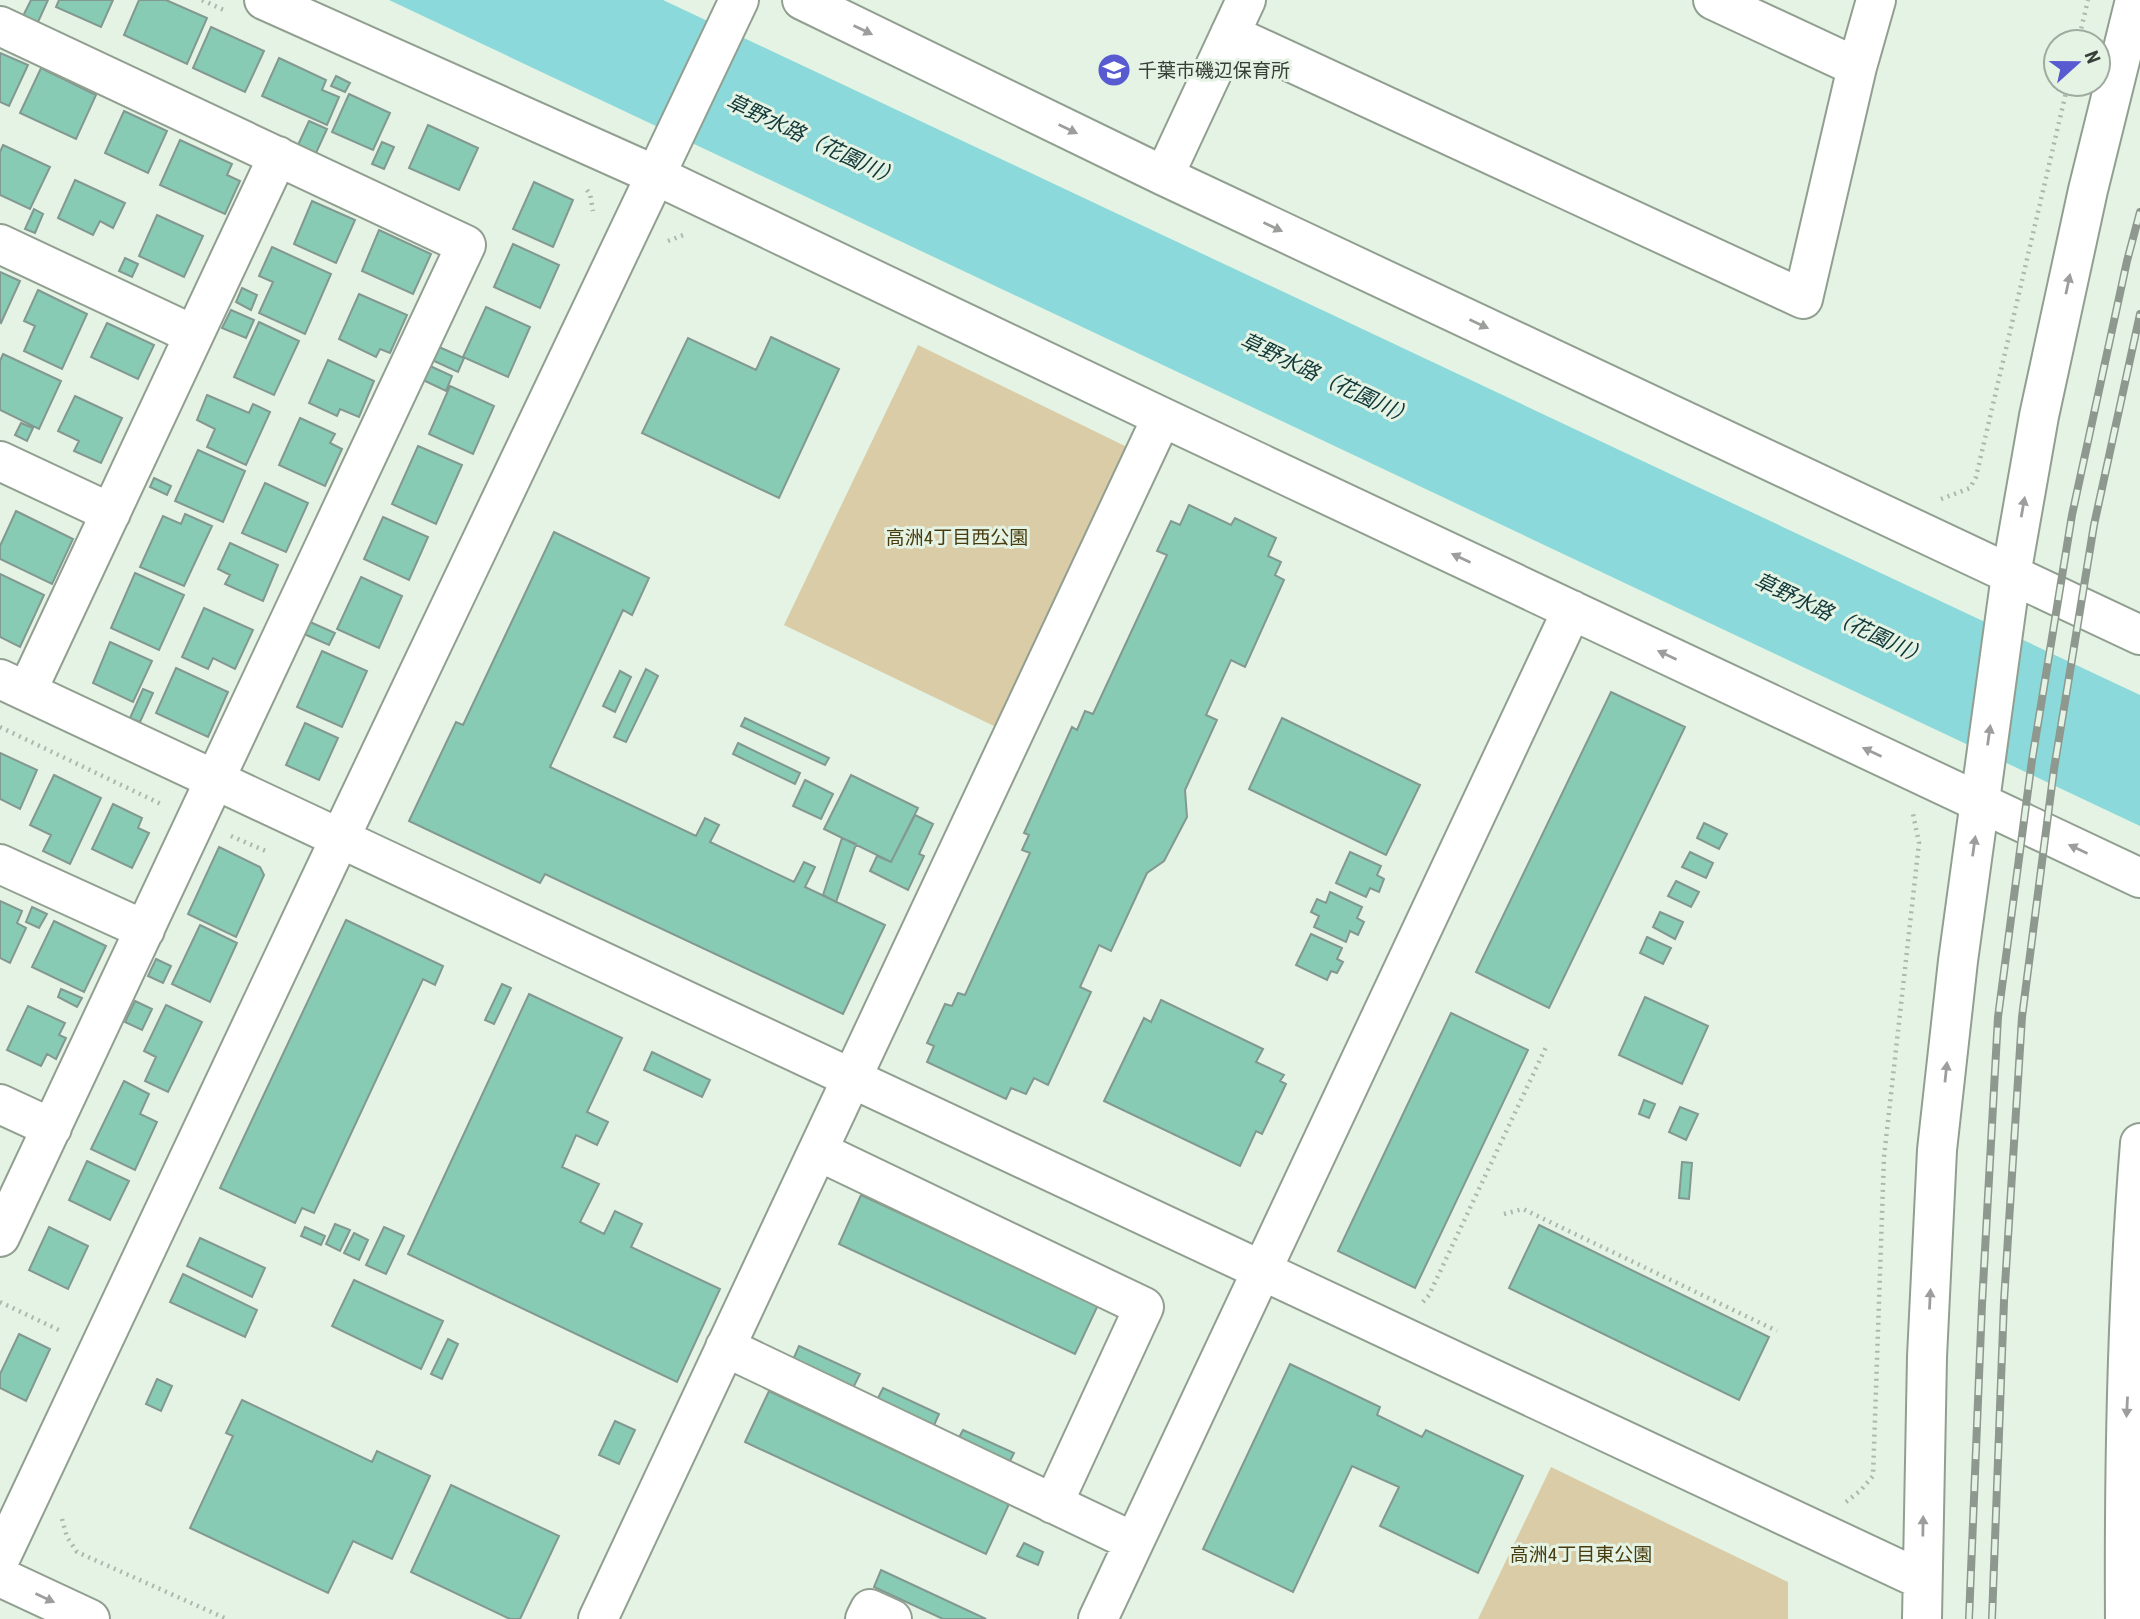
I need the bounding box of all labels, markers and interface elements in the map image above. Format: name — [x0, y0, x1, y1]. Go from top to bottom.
one-way arrow — [853, 24, 873, 35]
north arrow — [2042, 28, 2112, 98]
text: N — [2080, 48, 2105, 67]
school or university icon: 千葉市磯辺保育所 — [1095, 51, 1133, 89]
place label: 千葉市磯辺保育所 — [1138, 59, 1290, 82]
water label: 草野水路（花園川） — [722, 89, 904, 191]
one-way arrow — [1058, 123, 1078, 135]
one-way arrow — [1263, 221, 1283, 233]
one-way arrow — [2063, 273, 2074, 295]
one-way arrow — [1469, 318, 1489, 330]
water label: 草野水路（花園川） — [1236, 328, 1418, 430]
one-way arrow — [2018, 496, 2029, 518]
park label: 高洲4丁目西公園 — [886, 526, 1028, 549]
one-way arrow — [1451, 552, 1471, 563]
water label: 草野水路（花園川） — [1750, 568, 1932, 670]
one-way arrow — [1657, 649, 1677, 660]
one-way arrow — [1984, 724, 1995, 746]
one-way arrow — [1862, 746, 1882, 757]
one-way arrow — [1968, 835, 1979, 857]
one-way arrow — [2068, 843, 2088, 854]
one-way arrow — [1941, 1061, 1952, 1083]
one-way arrow — [1925, 1288, 1936, 1310]
one-way arrow — [2121, 1396, 2132, 1418]
one-way arrow — [1917, 1515, 1929, 1537]
park label: 高洲4丁目東公園 — [1510, 1543, 1652, 1566]
one-way arrow — [35, 1592, 55, 1604]

